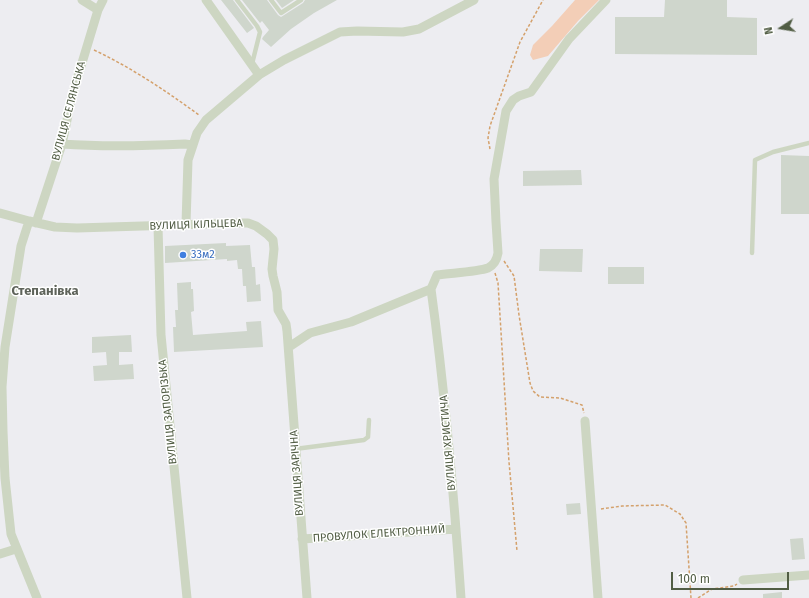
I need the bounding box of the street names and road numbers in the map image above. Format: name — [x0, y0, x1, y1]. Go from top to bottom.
street label: ВУЛИЦЯ СЕЛЯНСЬКА — [49, 60, 89, 162]
street label: ВУЛИЦЯ КІЛЬЦЕВА — [149, 217, 243, 233]
street label: ВУЛИЦЯ ЗАПОРІЗЬКА — [156, 359, 180, 465]
street label: ВУЛИЦЯ ХРИСТИЧА — [437, 395, 459, 491]
street label: ВУЛИЦЯ ЗАРІЧНА — [287, 430, 307, 516]
street label: ПРОВУЛОК ЕЛЕКТРОННИЙ — [312, 523, 446, 545]

